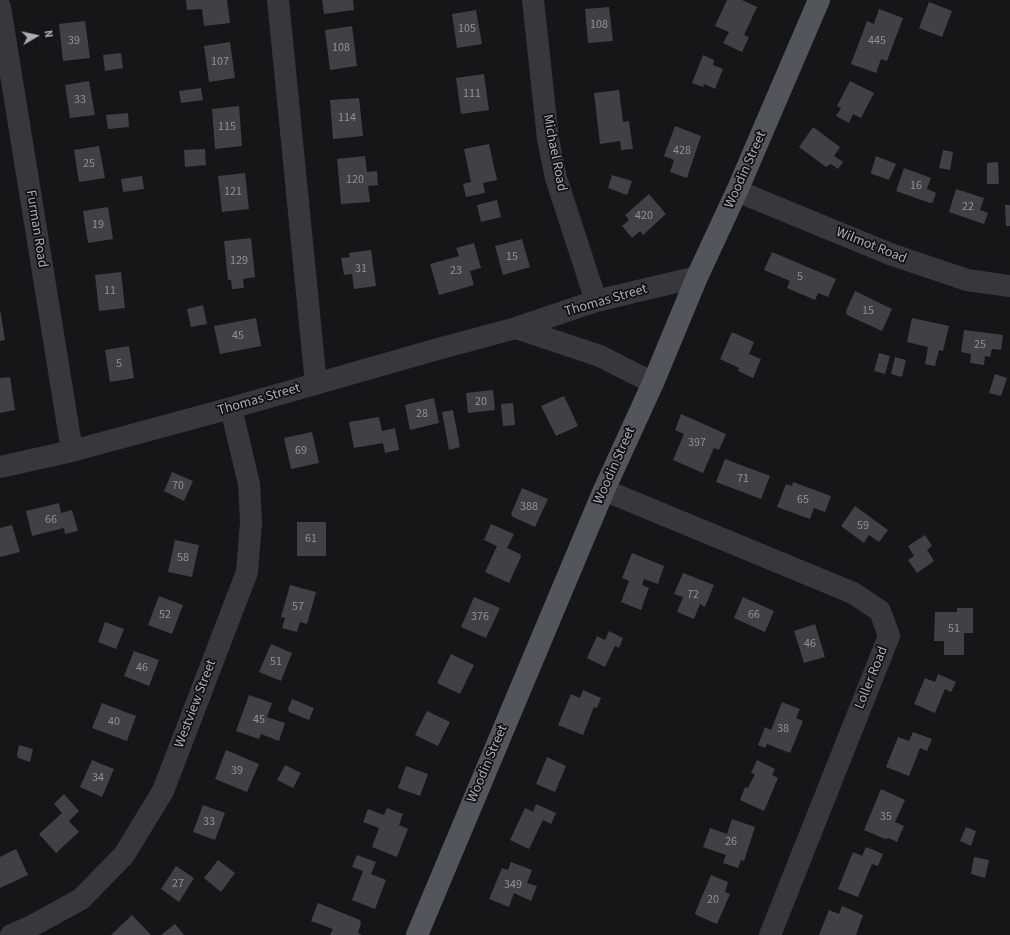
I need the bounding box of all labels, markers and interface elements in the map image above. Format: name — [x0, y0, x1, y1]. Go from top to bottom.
north arrow — [16, 16, 56, 56]
house number: 108 — [590, 18, 608, 32]
house number: 105 — [458, 22, 476, 36]
text: N — [40, 29, 56, 39]
house number: 39 — [68, 34, 80, 48]
house number: 445 — [868, 34, 886, 48]
house number: 108 — [332, 41, 350, 55]
house number: 107 — [211, 55, 229, 69]
house number: 111 — [463, 87, 481, 101]
house number: 33 — [74, 93, 86, 107]
house number: 114 — [338, 111, 356, 125]
street label: Michael Road — [538, 113, 570, 193]
house number: 115 — [218, 120, 236, 134]
street label: Woodin Street — [721, 129, 771, 211]
house number: 428 — [673, 144, 691, 158]
house number: 25 — [83, 157, 95, 171]
house number: 120 — [346, 173, 364, 187]
house number: 16 — [910, 179, 922, 193]
house number: 121 — [224, 185, 242, 199]
street label: Furman Road — [22, 189, 50, 269]
house number: 22 — [962, 200, 974, 214]
house number: 420 — [635, 209, 653, 223]
house number: 19 — [92, 218, 104, 232]
street label: Wilmot Road — [833, 224, 909, 268]
house number: 15 — [506, 250, 518, 264]
house number: 129 — [230, 254, 248, 268]
house number: 31 — [355, 262, 367, 276]
house number: 23 — [450, 264, 462, 278]
house number: 5 — [797, 270, 803, 284]
street label: Thomas Street — [563, 281, 649, 321]
house number: 11 — [104, 284, 116, 298]
house number: 15 — [862, 304, 874, 318]
house number: 45 — [232, 329, 244, 343]
house number: 25 — [974, 338, 986, 352]
house number: 5 — [116, 357, 122, 371]
street label: Thomas Street — [216, 380, 302, 420]
house number: 20 — [475, 395, 487, 409]
house number: 28 — [416, 407, 428, 421]
street label: Woodin Street — [590, 425, 640, 507]
house number: 397 — [688, 436, 706, 450]
house number: 69 — [295, 444, 307, 458]
house number: 71 — [737, 472, 749, 486]
house number: 70 — [172, 479, 184, 493]
house number: 65 — [797, 493, 809, 507]
house number: 388 — [520, 500, 538, 514]
house number: 66 — [45, 513, 57, 527]
house number: 59 — [857, 519, 869, 533]
house number: 61 — [305, 532, 317, 546]
house number: 58 — [177, 551, 189, 565]
house number: 72 — [687, 588, 699, 602]
house number: 57 — [292, 600, 304, 614]
house number: 52 — [159, 608, 171, 622]
house number: 66 — [748, 608, 760, 622]
house number: 376 — [471, 610, 489, 624]
house number: 51 — [948, 622, 960, 636]
house number: 46 — [804, 637, 816, 651]
street label: Loller Road — [852, 644, 892, 712]
house number: 51 — [270, 655, 282, 669]
street label: Westview Street — [171, 657, 221, 751]
house number: 46 — [136, 661, 148, 675]
house number: 45 — [253, 713, 265, 727]
house number: 40 — [108, 715, 120, 729]
house number: 38 — [777, 722, 789, 736]
street label: Woodin Street — [464, 723, 512, 805]
house number: 39 — [231, 764, 243, 778]
house number: 34 — [92, 771, 104, 785]
house number: 35 — [880, 810, 892, 824]
house number: 33 — [203, 815, 215, 829]
house number: 26 — [725, 835, 737, 849]
house number: 27 — [172, 877, 184, 891]
house number: 349 — [504, 878, 522, 892]
house number: 20 — [707, 893, 719, 907]

